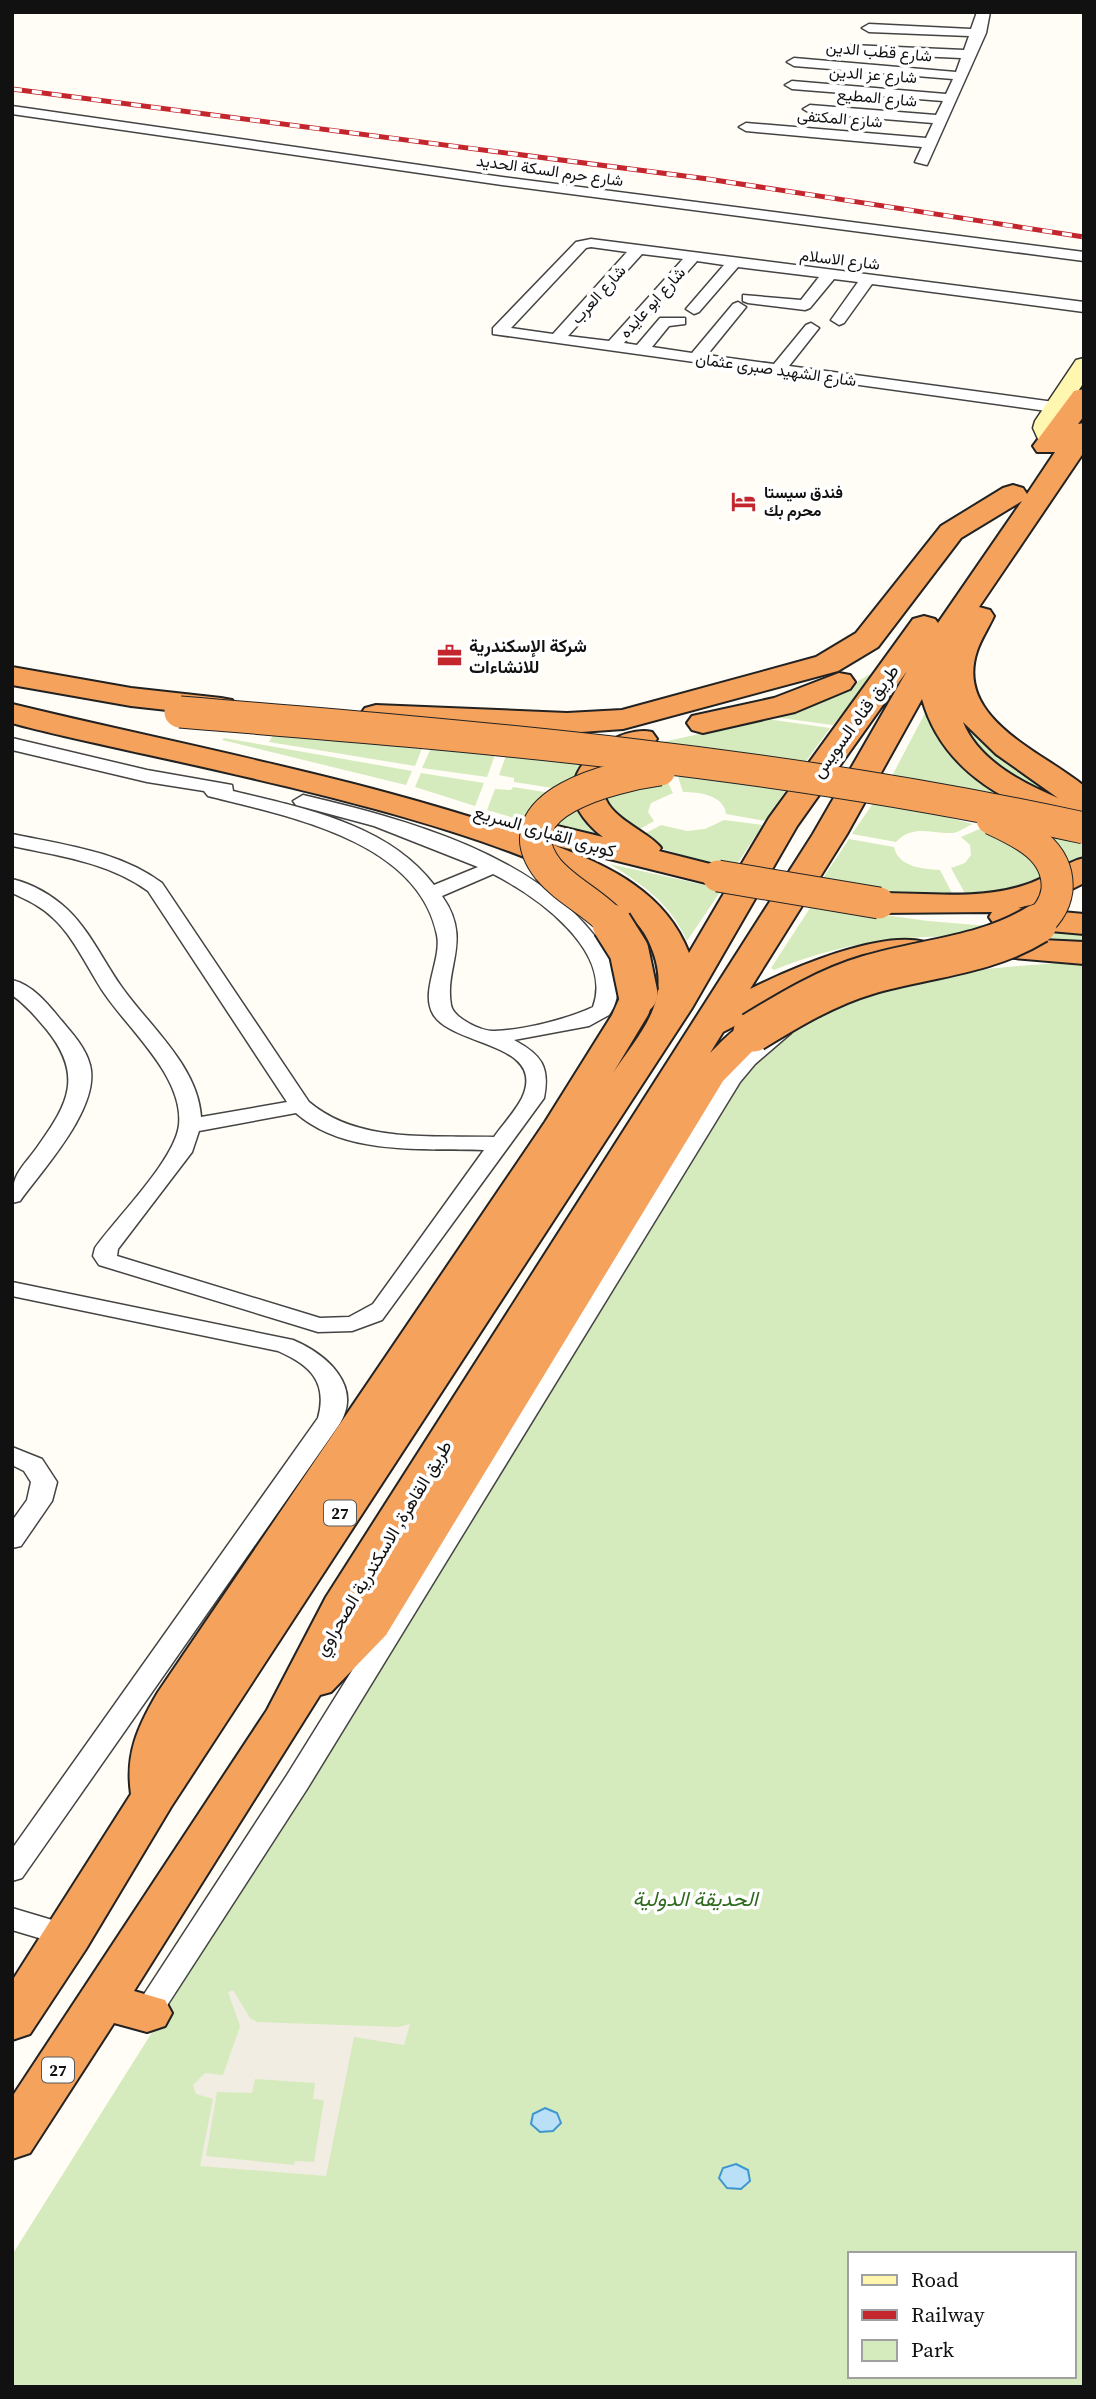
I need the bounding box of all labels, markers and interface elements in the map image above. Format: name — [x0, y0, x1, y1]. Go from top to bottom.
street label: شارع قطب الدين — [825, 35, 933, 68]
street label: شارع عز الدين — [828, 60, 918, 89]
street label: شارع المطيع — [836, 83, 918, 112]
street label: شارع المكتفى — [796, 103, 884, 134]
street label: شارع حرم السكة الحديد — [475, 149, 625, 192]
street label: شارع الاسلام — [799, 243, 881, 276]
street label: شارع العرب — [566, 260, 631, 329]
street label: شارع ابو عايده — [614, 262, 691, 343]
street label: شارع الشهيد صبرى عثمان — [694, 347, 858, 392]
place label: فندق سيستا محرم بك — [764, 481, 843, 521]
hotel icon: فندق سيستا محرم بك — [730, 487, 758, 515]
place label: شركة الإسكندرية للانشاءات — [469, 633, 587, 679]
office icon: شركة الإسكندرية للانشاءات — [435, 641, 463, 669]
street label: طريق قناه السويس — [805, 659, 905, 783]
street label: كوبرى القبارى السريع — [471, 799, 619, 863]
street label: طريق القاهرة, الاسكندرية الصحراوي — [308, 1435, 460, 1662]
road number: 27 — [324, 1500, 356, 1526]
park label: الحديقة الدولية — [632, 1884, 760, 1913]
road number: 27 — [42, 2058, 74, 2082]
legend — [848, 2252, 1075, 2378]
text: Road — [911, 2265, 959, 2294]
text: Railway — [911, 2300, 985, 2329]
text: Park — [911, 2335, 955, 2364]

